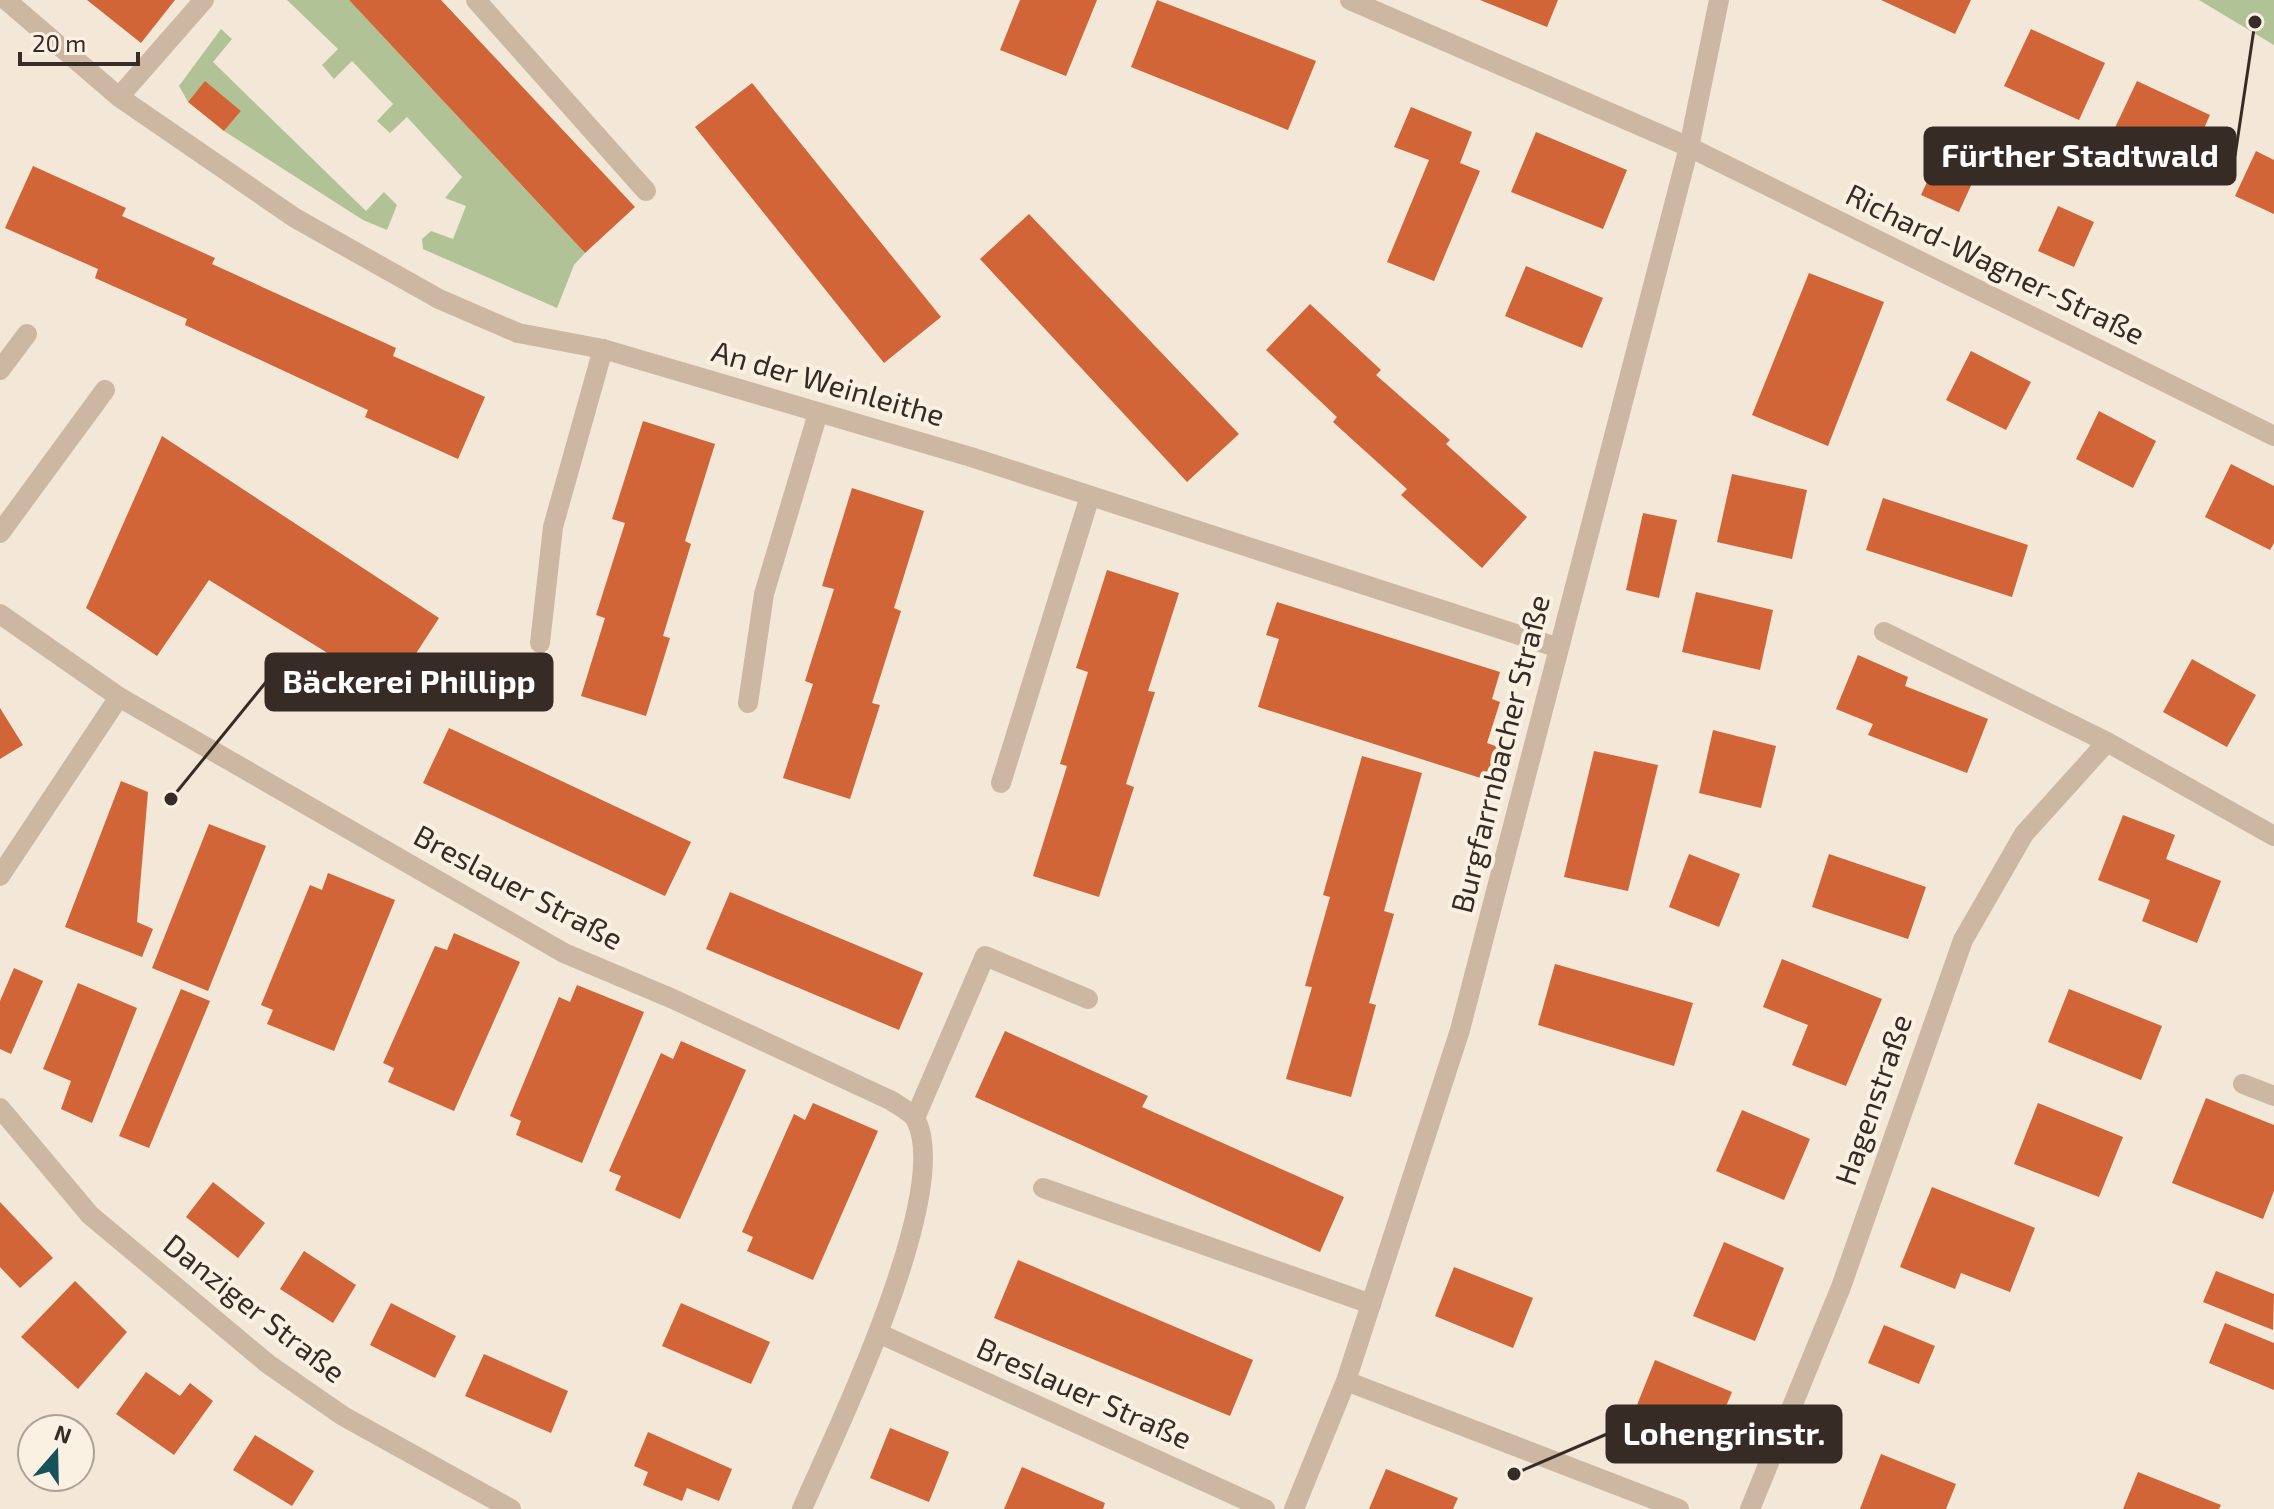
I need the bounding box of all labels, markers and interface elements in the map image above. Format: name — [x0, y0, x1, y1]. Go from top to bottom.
scale bar — [20, 16, 138, 66]
text: 20 m — [32, 28, 86, 57]
callout: Fürther Stadtwald — [1925, 128, 2235, 184]
text: Fürther Stadtwald — [1941, 135, 2219, 173]
street label: Richard-Wagner-Straße — [1841, 175, 2151, 351]
street label: An der Weinleithe — [708, 332, 949, 432]
street label: Burgfarrnbacher Straße — [1442, 591, 1556, 916]
callout: Bäckerei Phillipp — [266, 654, 552, 710]
text: Bäckerei Phillipp — [282, 661, 536, 699]
street label: Breslauer Straße — [408, 816, 629, 956]
street label: Hagenstraße — [1826, 1009, 1918, 1189]
street label: Danziger Straße — [157, 1225, 353, 1389]
street label: Breslauer Straße — [972, 1329, 1198, 1456]
callout: Lohengrinstr. — [1607, 1406, 1841, 1462]
north arrow — [16, 1413, 96, 1493]
text: Lohengrinstr. — [1623, 1413, 1825, 1451]
text: N — [51, 1418, 75, 1448]

